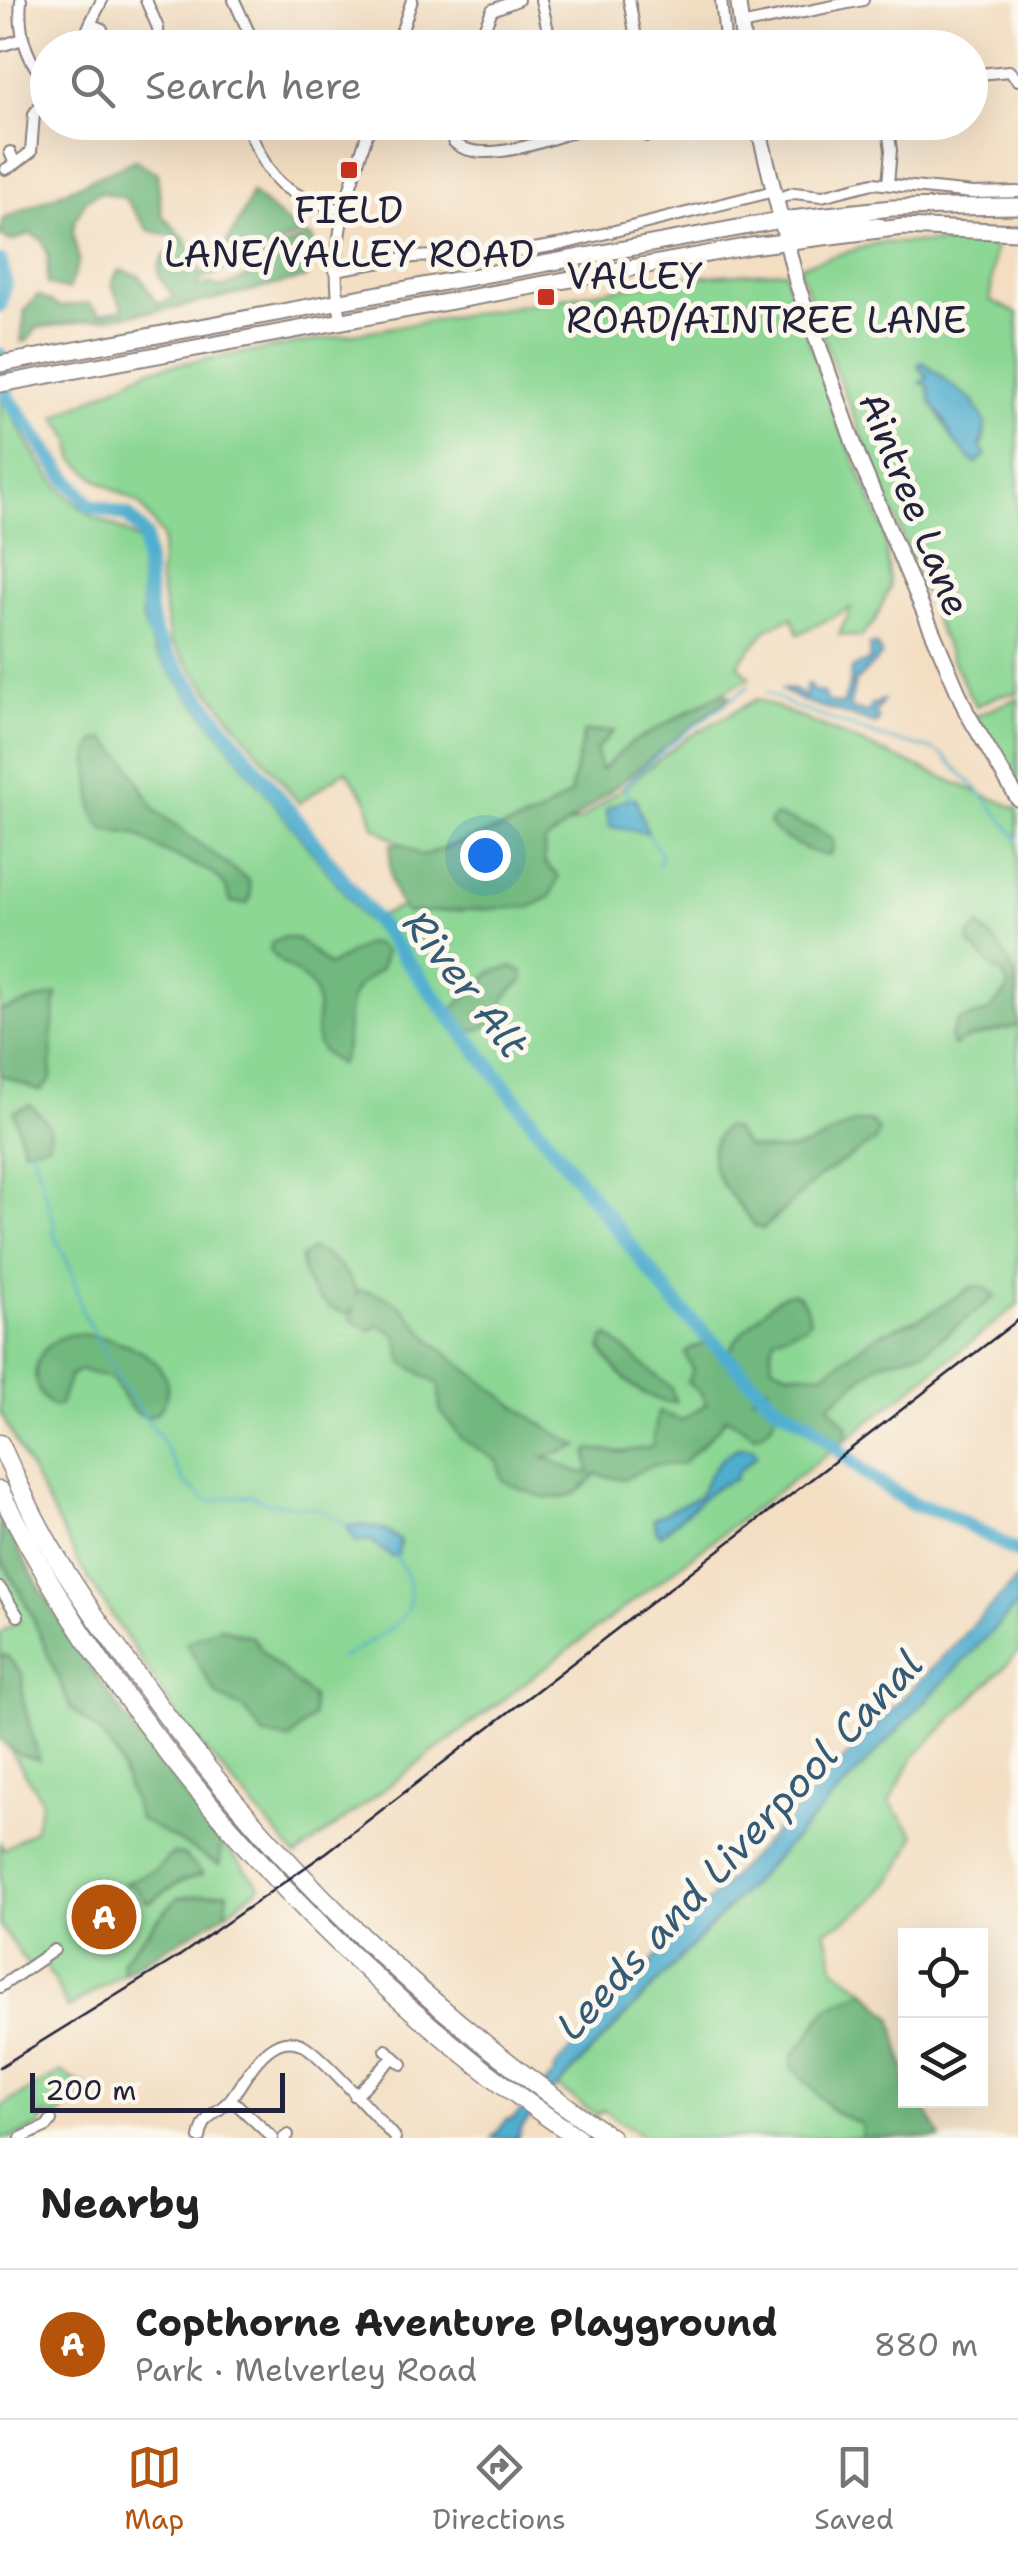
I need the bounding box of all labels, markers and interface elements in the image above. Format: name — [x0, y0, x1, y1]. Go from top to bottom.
search box — [30, 30, 988, 140]
icon: search — [65, 58, 120, 113]
text: Search here — [145, 60, 362, 111]
marker: FIELD LANE/VALLEY ROAD — [338, 159, 360, 181]
place label: FIELD LANE/VALLEY ROAD — [164, 184, 534, 279]
place label: VALLEY ROAD/AINTREE LANE — [566, 250, 966, 345]
marker: VALLEY ROAD/AINTREE LANE — [535, 286, 557, 308]
street label: Aintree Lane — [847, 385, 983, 623]
your location — [460, 830, 511, 881]
water label: River Alt — [391, 899, 541, 1070]
water label: Leeds and Liverpool Canal — [544, 1638, 934, 2052]
pin: A — [72, 1880, 136, 1954]
map controls — [898, 1928, 988, 2108]
button: locate — [898, 1928, 988, 2018]
button: layers — [898, 2018, 988, 2108]
scale bar — [30, 2068, 285, 2112]
text: 200 m — [45, 2071, 136, 2109]
text: Nearby — [40, 2175, 200, 2231]
text: Copthorne Aventure Playground — [135, 2297, 778, 2348]
text: A — [60, 2323, 85, 2366]
text: 880 m — [874, 2323, 978, 2366]
text: Park · Melverley Road — [135, 2348, 477, 2391]
tab: Map — [124, 2440, 184, 2538]
tab: Directions — [433, 2440, 566, 2538]
tab: Saved — [814, 2440, 894, 2538]

